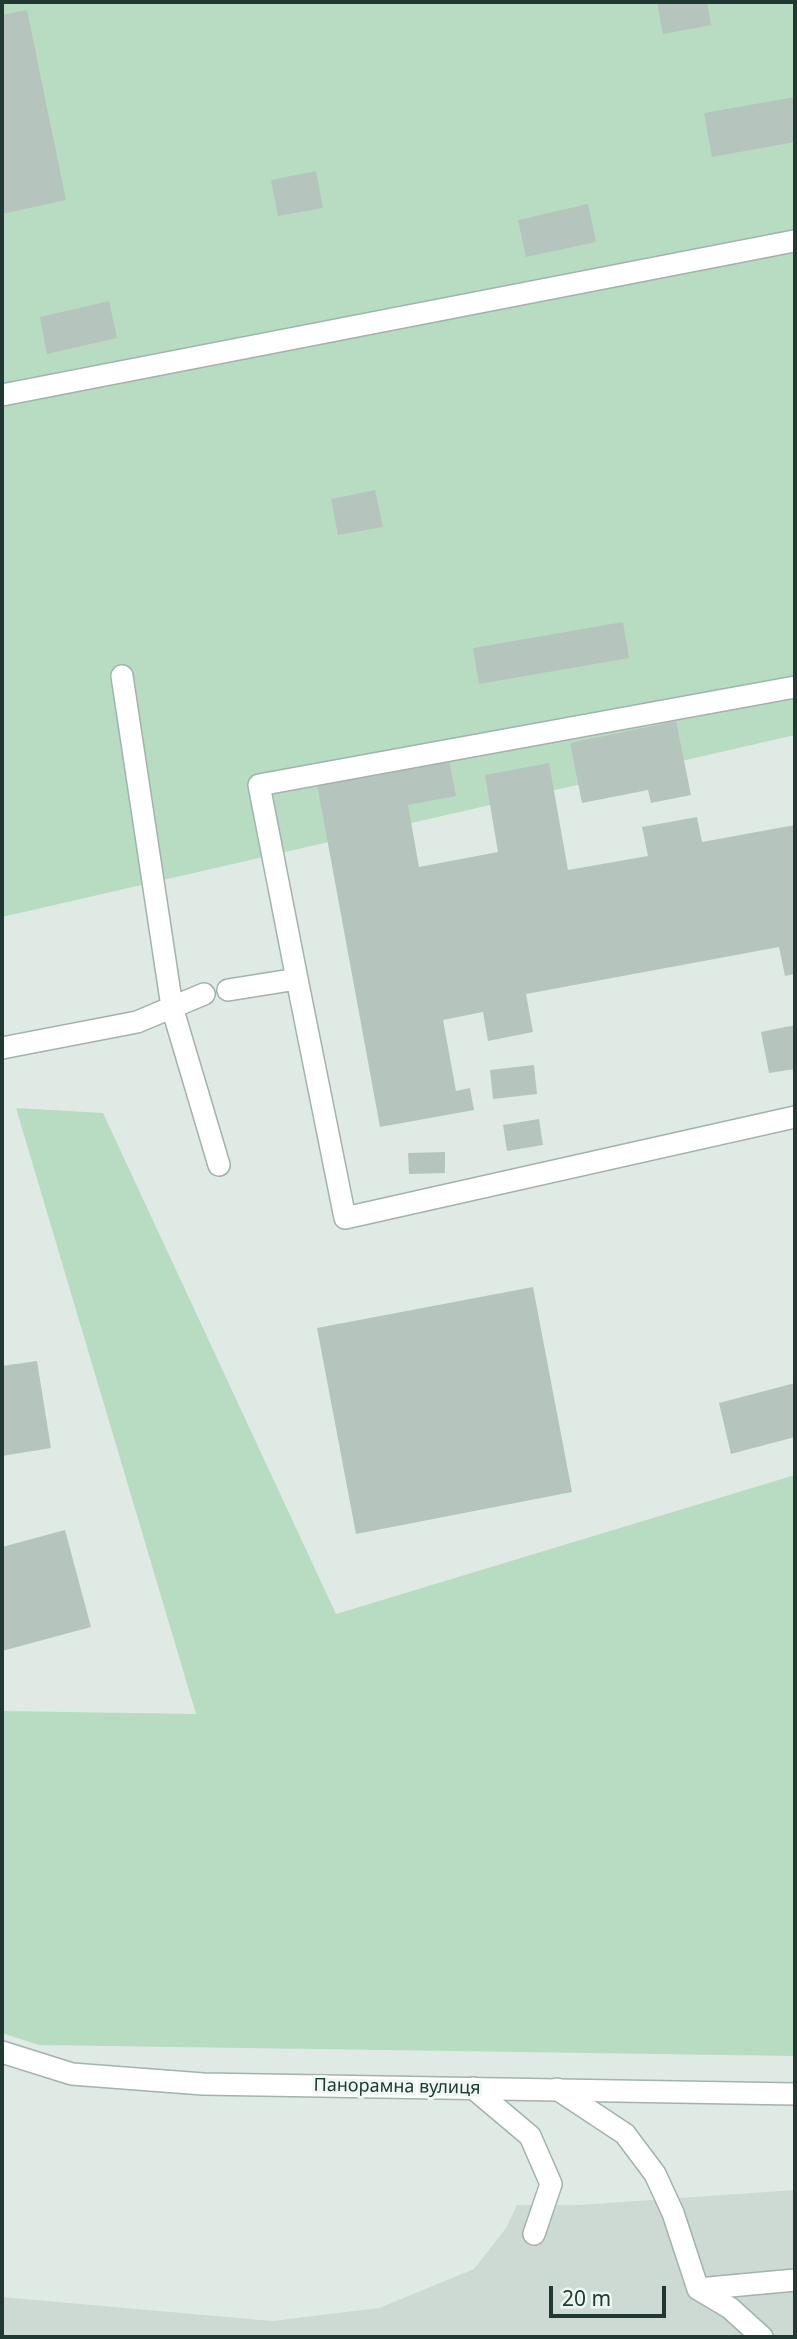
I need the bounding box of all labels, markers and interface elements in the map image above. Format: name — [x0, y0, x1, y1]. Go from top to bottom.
street label: Панорамна вулиця — [313, 2075, 481, 2099]
scale bar — [552, 2272, 669, 2316]
text: 20 m — [562, 2284, 611, 2312]

